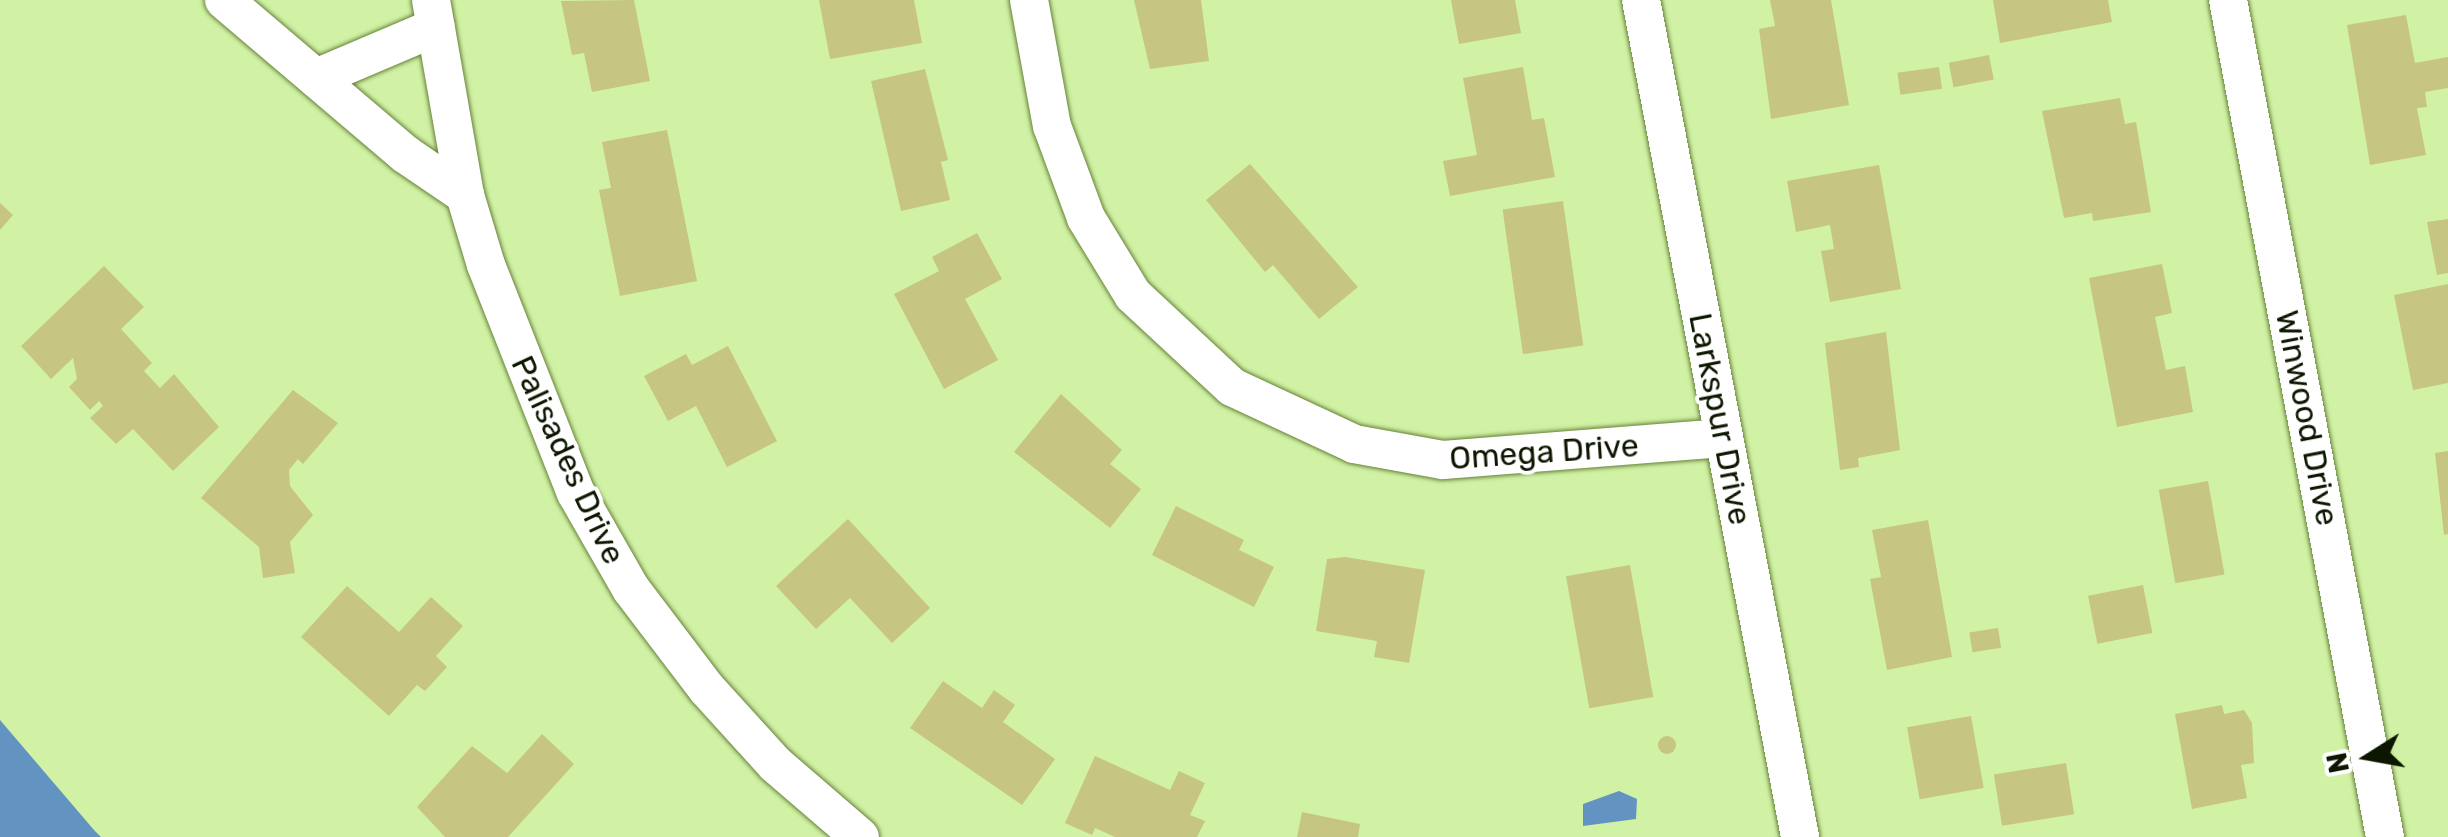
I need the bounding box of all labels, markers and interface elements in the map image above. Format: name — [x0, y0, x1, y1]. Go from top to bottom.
street label: Winwood Drive — [2267, 307, 2347, 529]
street label: Larkspur Drive — [1681, 309, 1759, 529]
street label: Palisades Drive — [503, 350, 633, 570]
street label: Omega Drive — [1448, 426, 1640, 478]
north arrow — [2318, 707, 2418, 807]
text: N — [2320, 750, 2356, 776]

